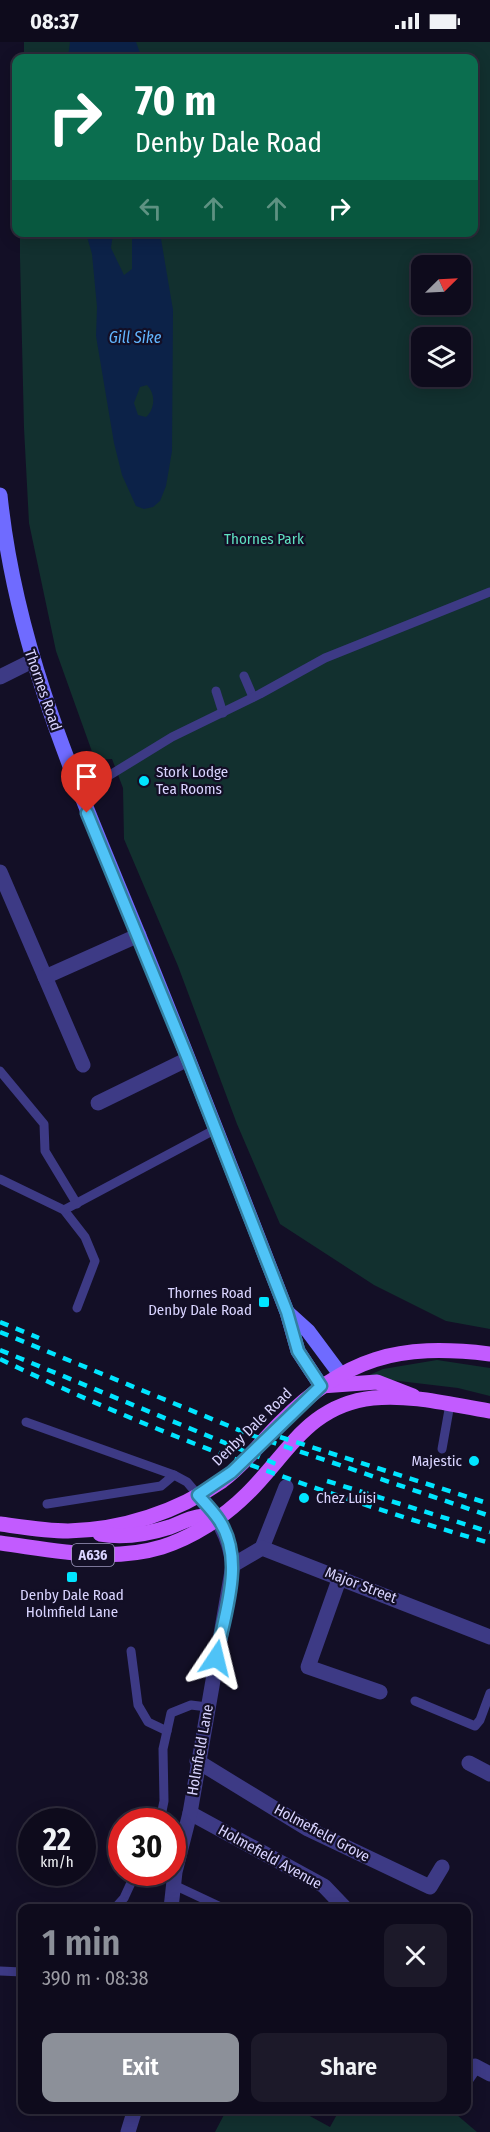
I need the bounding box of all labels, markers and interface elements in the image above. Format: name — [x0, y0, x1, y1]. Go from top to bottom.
text: 08:37 — [30, 8, 79, 35]
text: 70 m — [135, 76, 216, 126]
icon: right — [36, 78, 114, 156]
text: Denby Dale Road — [135, 127, 322, 159]
icon: left — [134, 192, 167, 225]
icon: ahead — [197, 192, 230, 225]
icon: ahead — [260, 192, 293, 225]
icon: right — [323, 192, 356, 225]
north arrow — [411, 255, 471, 315]
map controls — [411, 255, 471, 387]
button: layers — [411, 327, 471, 387]
water label: Gill Sike — [109, 328, 162, 347]
park label: Thornes Park — [224, 530, 304, 548]
street label: Thornes Road — [21, 647, 65, 733]
pin — [61, 751, 112, 813]
icon: arrive — [70, 760, 103, 793]
place label: Stork Lodge Tea Rooms — [156, 763, 228, 798]
marker: Stork Lodge Tea Rooms — [137, 774, 151, 788]
place label: Thornes Road Denby Dale Road — [148, 1284, 252, 1319]
marker: Thornes Road Denby Dale Road — [257, 1295, 271, 1309]
street label: Denby Dale Road — [208, 1384, 296, 1470]
place label: Majestic — [411, 1452, 463, 1470]
marker: Majestic — [467, 1454, 481, 1468]
place label: Chez Luisi — [316, 1489, 376, 1507]
marker: Chez Luisi — [297, 1491, 311, 1505]
road number: A636 — [72, 1544, 114, 1566]
street label: Major Street — [323, 1563, 399, 1607]
marker: Denby Dale Road Holmfield Lane — [65, 1570, 79, 1584]
place label: Denby Dale Road Holmfield Lane — [20, 1586, 124, 1621]
position arrow — [184, 1626, 248, 1690]
street label: Holmfield Lane — [183, 1703, 217, 1797]
street label: Holmefield Grove — [271, 1800, 373, 1866]
speed limit sign: 30 — [108, 1808, 186, 1886]
street label: Holmefield Avenue — [215, 1821, 325, 1893]
text: 22 — [43, 1822, 71, 1858]
text: km/h — [40, 1853, 74, 1871]
text: 1 min — [42, 1921, 120, 1965]
button: close — [384, 1924, 447, 1987]
text: 390 m · 08:38 — [42, 1966, 149, 1990]
button: Exit — [42, 2033, 239, 2102]
button: Share — [251, 2033, 447, 2102]

